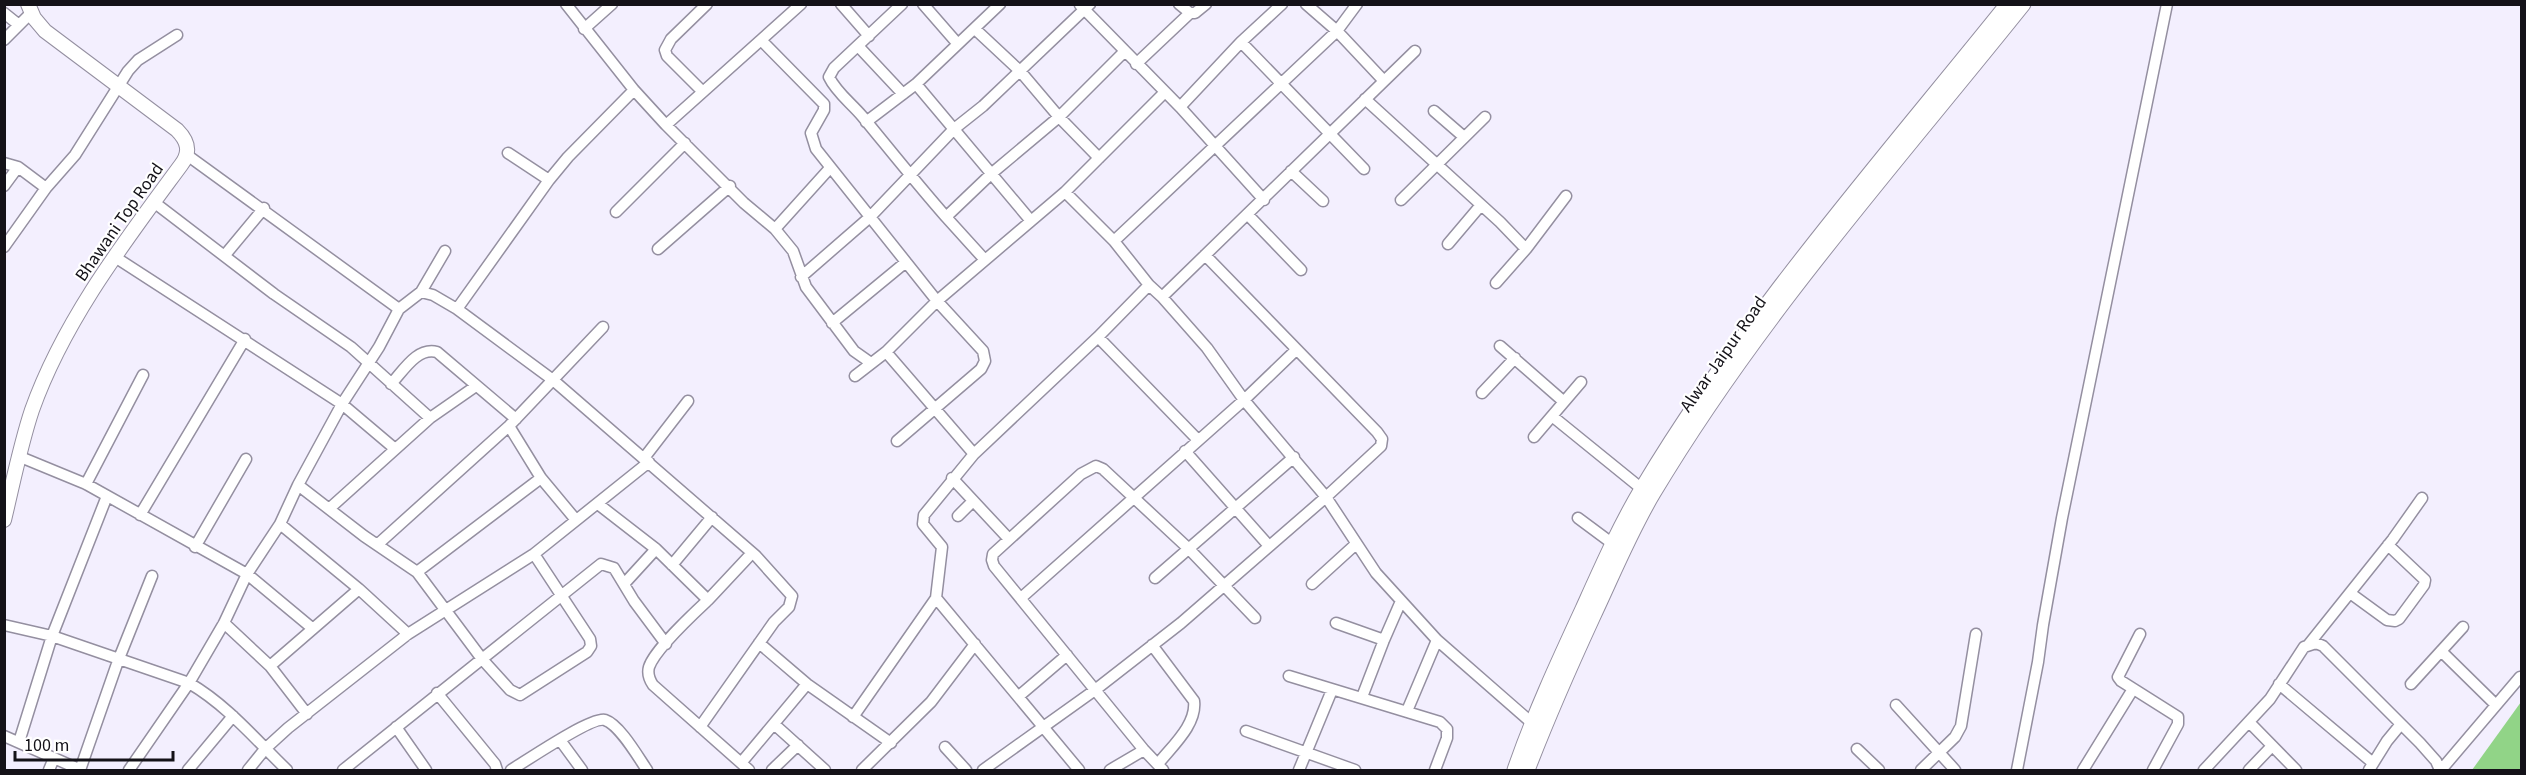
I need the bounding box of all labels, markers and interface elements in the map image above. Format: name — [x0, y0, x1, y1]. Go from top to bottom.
street label: Bhawani Top Road — [69, 158, 170, 287]
street label: Alwar Jaipur Road — [1674, 291, 1773, 417]
scale bar — [15, 724, 172, 762]
text: 100 m — [24, 733, 69, 758]

